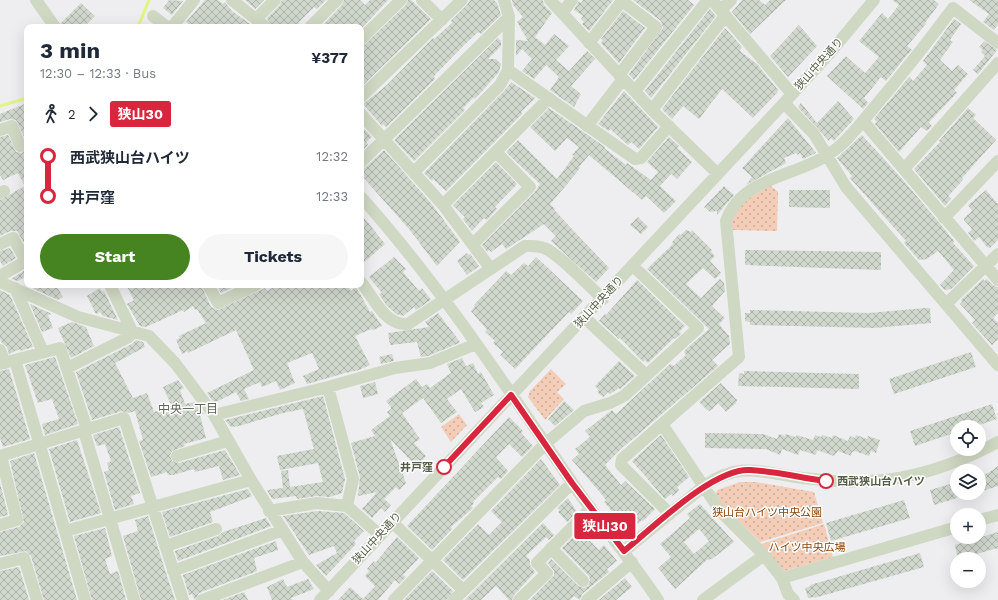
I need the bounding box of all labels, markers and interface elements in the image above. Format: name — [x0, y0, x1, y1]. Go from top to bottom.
street label: 狭山中央通り — [792, 35, 846, 93]
text: 3 min — [40, 38, 100, 63]
text: ¥377 — [311, 49, 348, 67]
text: 12:30 – 12:33 · Bus — [40, 66, 156, 81]
icon: walk — [40, 103, 62, 125]
icon: forward — [82, 103, 104, 125]
text: 狭山30 — [118, 106, 163, 122]
text: 2 — [68, 107, 76, 122]
text: 西武狭山台ハイツ — [70, 149, 190, 167]
text: 12:32 — [316, 149, 348, 164]
text: 井戸窪 — [70, 189, 115, 207]
text: 12:33 — [316, 189, 348, 204]
button: Start — [40, 234, 190, 280]
button: Tickets — [198, 234, 348, 280]
street label: 狭山中央通り — [572, 273, 626, 331]
district label: 中央一丁目 — [158, 402, 218, 416]
map controls — [950, 420, 986, 588]
button: locate — [950, 420, 986, 456]
marker: 井戸窪 — [436, 459, 452, 475]
place label: 井戸窪 — [400, 461, 433, 474]
button: layers — [950, 464, 986, 500]
marker: 西武狭山台ハイツ — [818, 473, 834, 489]
place label: 西武狭山台ハイツ — [837, 475, 925, 488]
park label: 狭山台ハイツ中央公園 — [712, 506, 822, 519]
button: + — [950, 508, 986, 544]
street label: 狭山中央通り — [350, 509, 404, 567]
line badge: 狭山30 — [577, 513, 633, 539]
text: 狭山30 — [582, 518, 628, 534]
park label: ハイツ中央広場 — [769, 541, 845, 554]
button: − — [950, 552, 986, 588]

